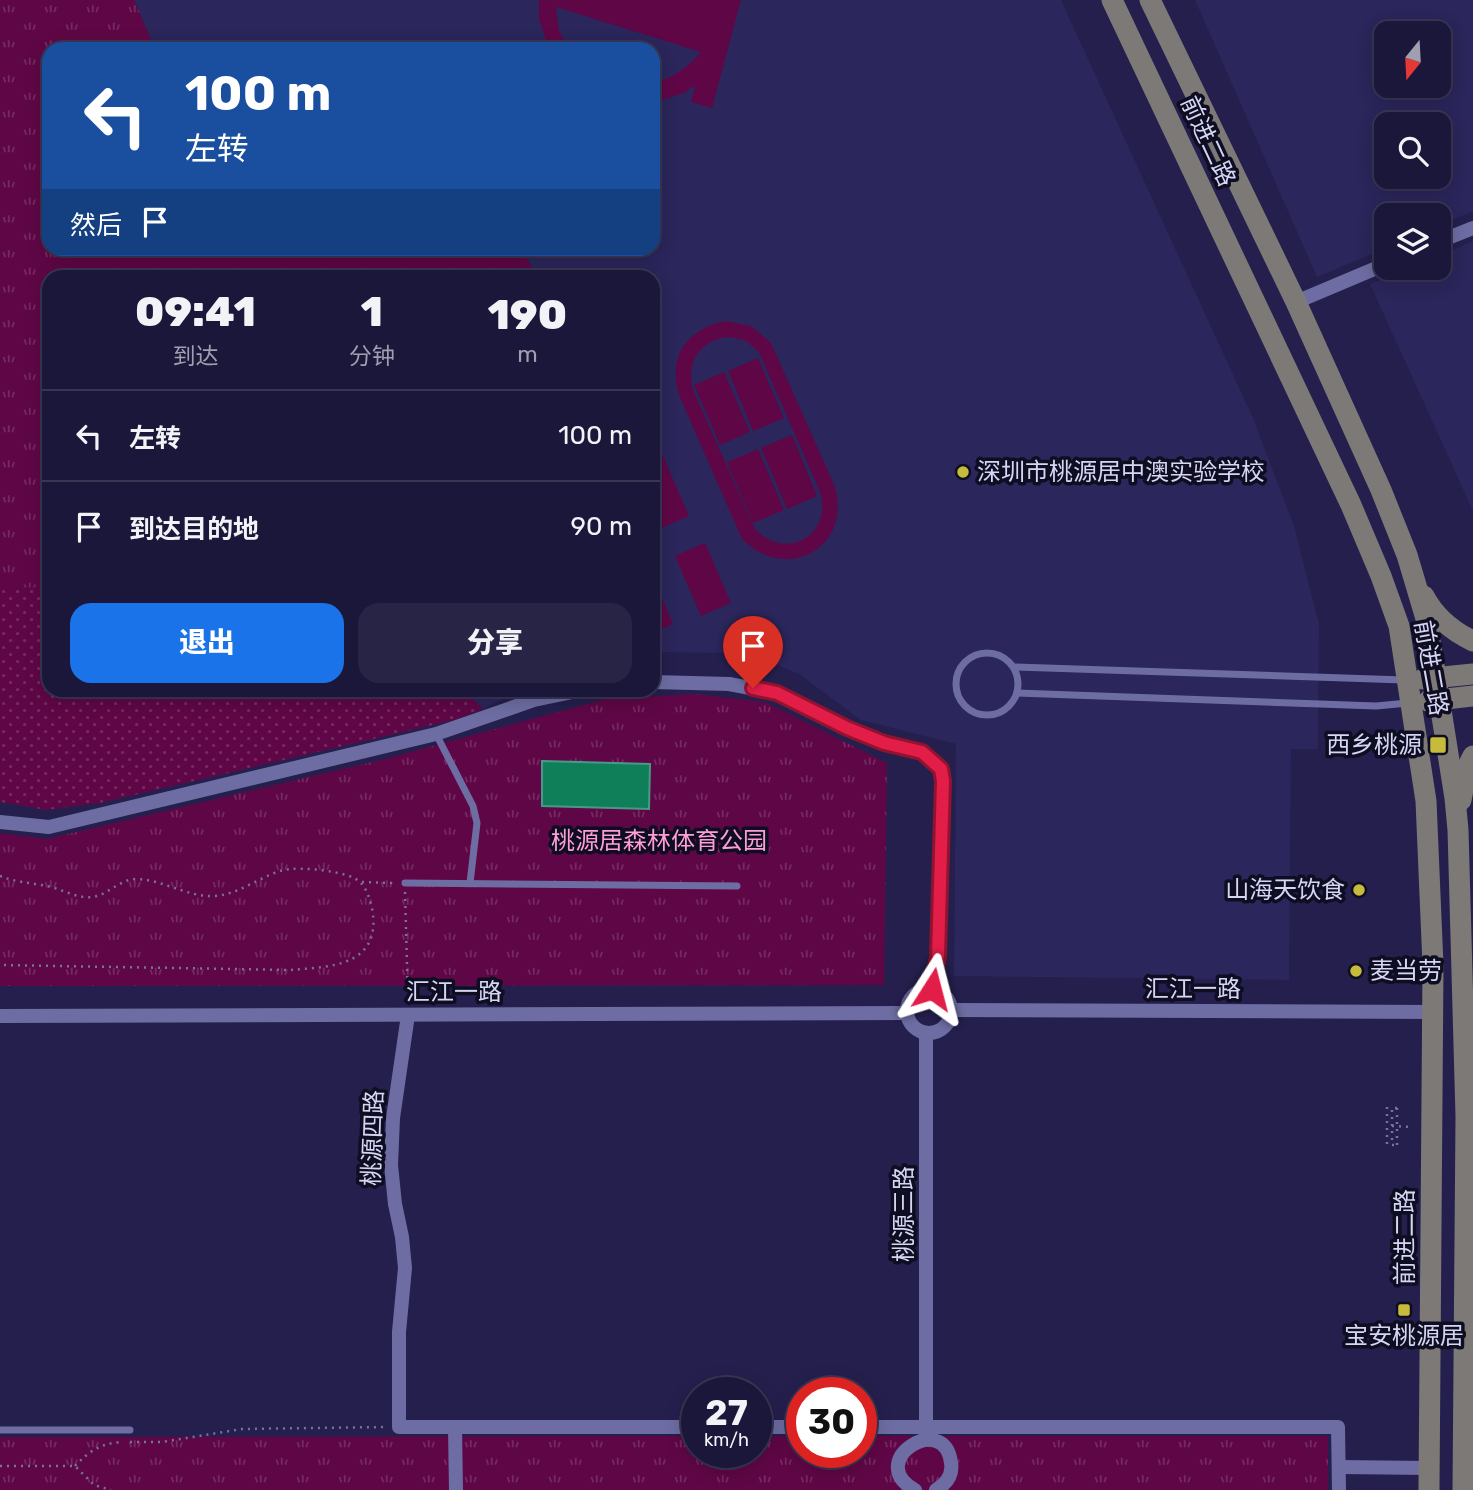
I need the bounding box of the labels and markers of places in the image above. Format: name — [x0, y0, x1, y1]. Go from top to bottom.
place label: 深圳市桃源居中澳实验学校 — [977, 458, 1265, 486]
marker: 深圳市桃源居中澳实验学校 — [955, 464, 971, 480]
pin — [723, 616, 783, 688]
place label: 西乡桃源 — [1326, 731, 1422, 759]
marker: 西乡桃源 — [1428, 735, 1448, 755]
place label: 山海天饮食 — [1225, 876, 1345, 904]
marker: 山海天饮食 — [1351, 882, 1367, 898]
place label: 麦当劳 — [1370, 957, 1442, 985]
marker: 麦当劳 — [1348, 963, 1364, 979]
marker: 宝安桃源居 — [1396, 1302, 1412, 1318]
place label: 宝安桃源居 — [1344, 1322, 1464, 1350]

